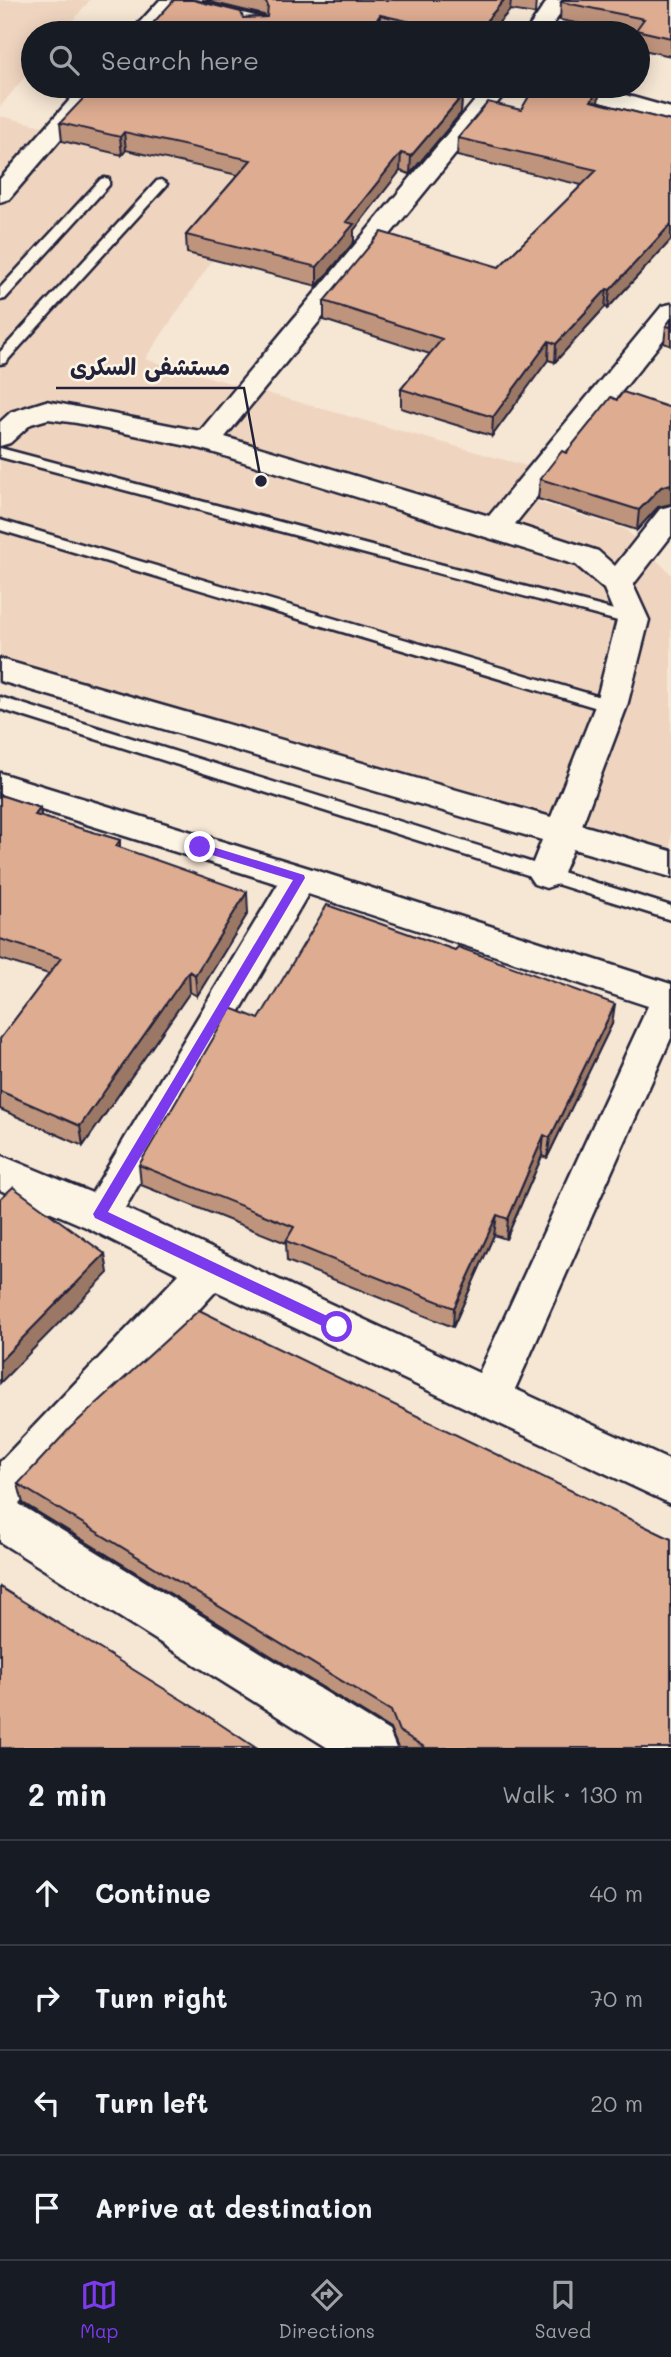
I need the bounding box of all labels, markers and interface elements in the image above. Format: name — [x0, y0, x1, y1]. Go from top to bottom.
search box — [21, 21, 650, 98]
icon: search — [45, 41, 83, 79]
text: Search here — [101, 43, 259, 77]
callout: مستشفى السكرى — [56, 344, 244, 388]
text: مستشفى السكرى — [70, 351, 230, 382]
route end — [184, 831, 215, 862]
route start — [321, 1311, 352, 1342]
text: 2 min — [28, 1774, 107, 1814]
text: Walk · 130 m — [502, 1779, 643, 1809]
icon: ahead — [28, 1874, 66, 1912]
text: Continue — [95, 1876, 211, 1910]
text: 40 m — [590, 1878, 643, 1908]
icon: right — [28, 1979, 66, 2017]
text: Turn right — [95, 1981, 228, 2015]
text: 70 m — [590, 1983, 643, 2013]
icon: left — [28, 2084, 66, 2122]
text: Turn left — [95, 2086, 208, 2120]
text: 20 m — [590, 2088, 643, 2118]
icon: arrive — [28, 2189, 66, 2227]
text: Arrive at destination — [95, 2191, 372, 2225]
tab: Map — [80, 2276, 119, 2343]
tab: Directions — [278, 2276, 375, 2343]
tab: Saved — [535, 2276, 591, 2343]

